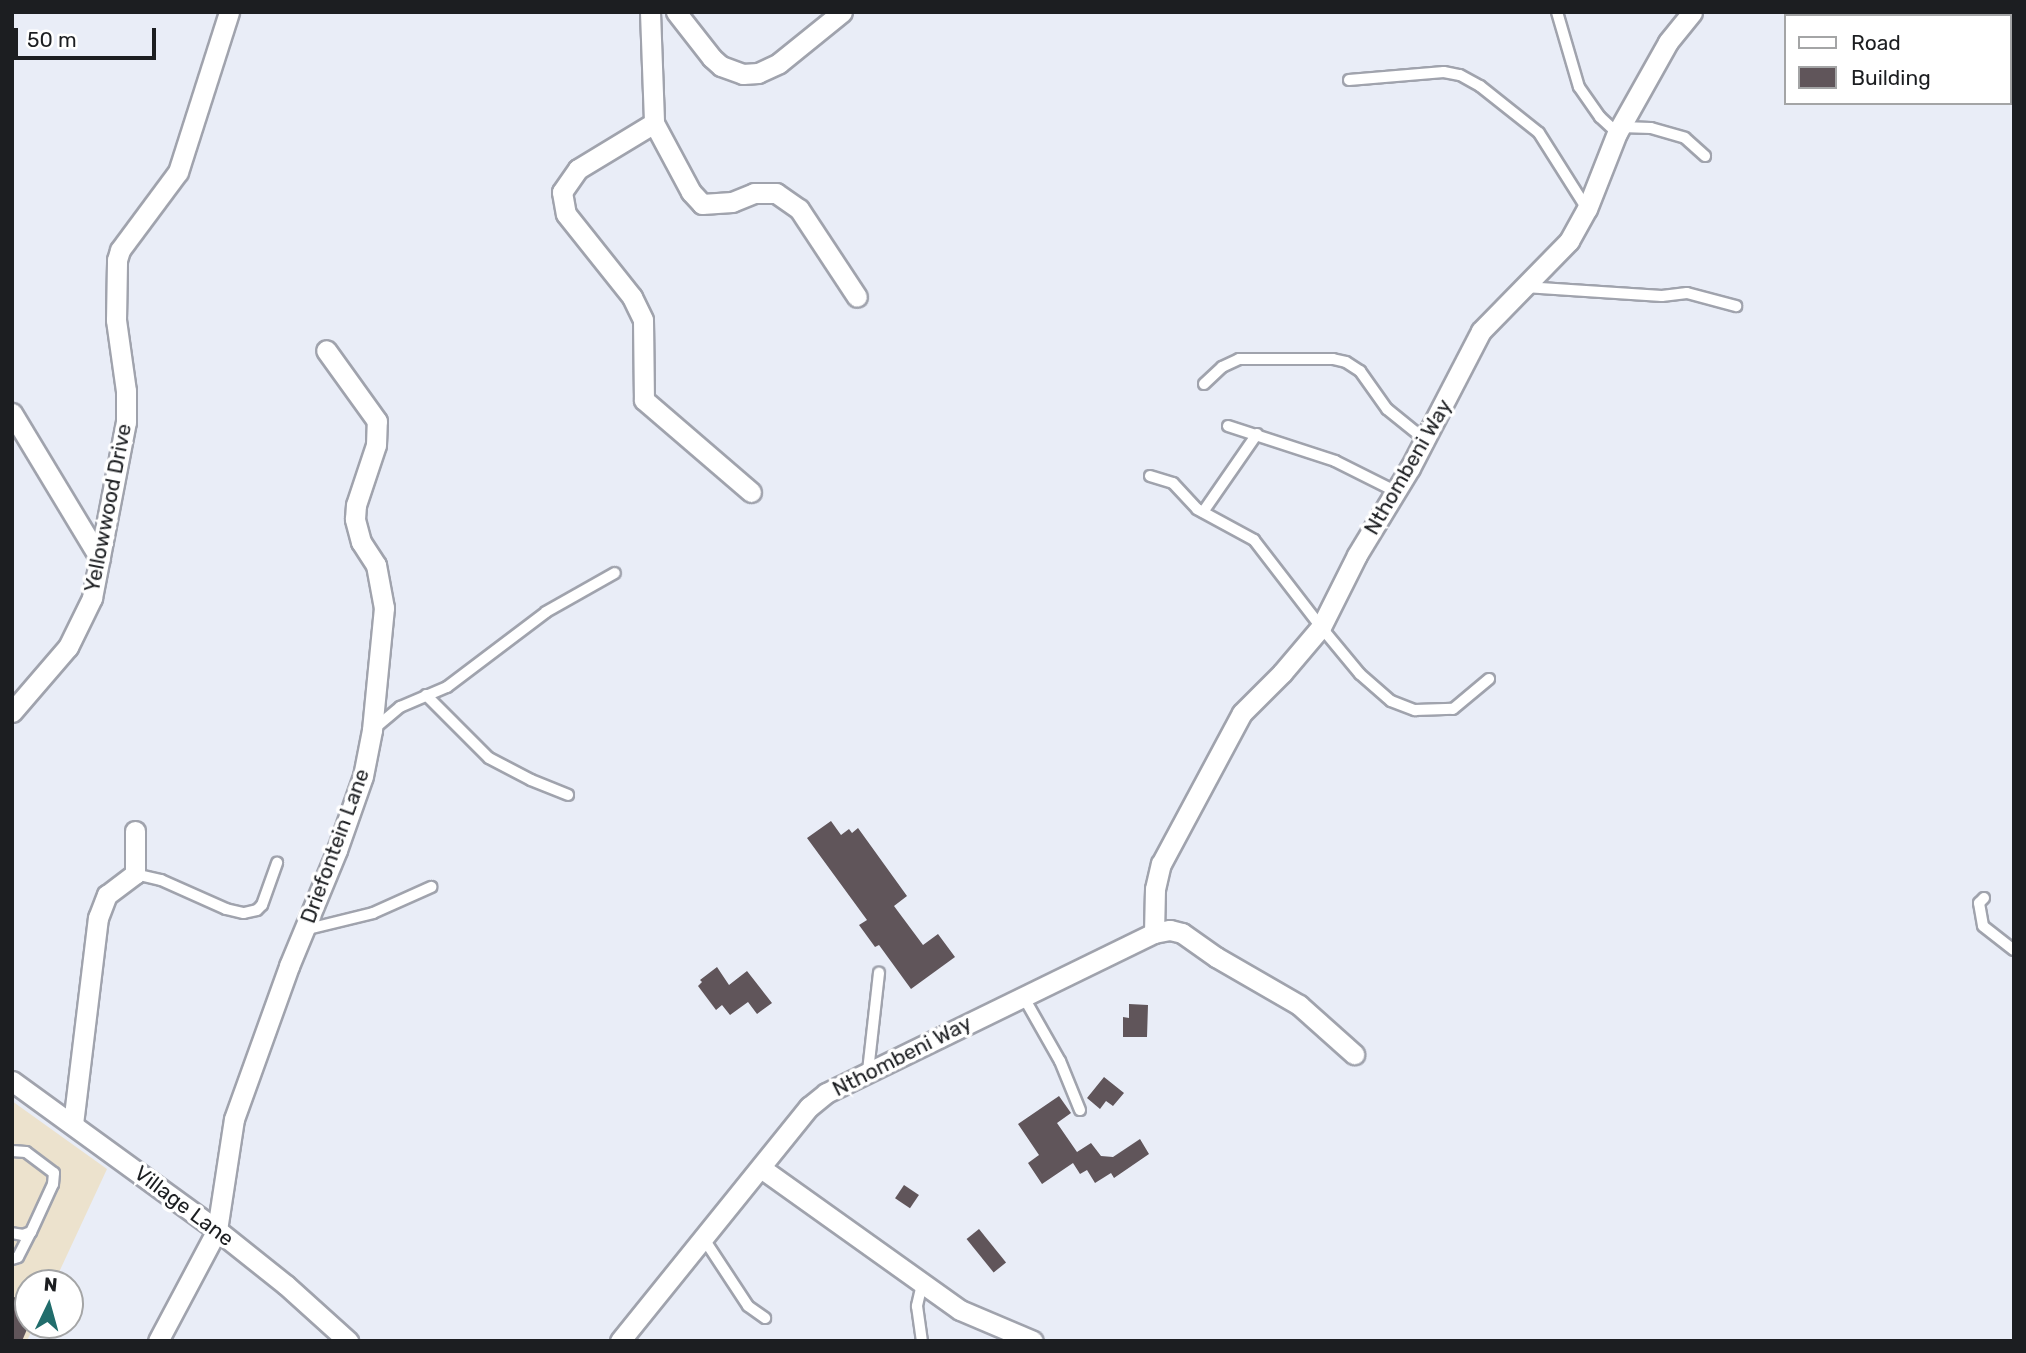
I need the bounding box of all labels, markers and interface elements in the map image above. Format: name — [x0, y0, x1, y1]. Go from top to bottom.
scale bar — [18, 14, 159, 58]
legend — [1784, 14, 2012, 105]
text: 50 m — [27, 27, 77, 52]
text: Road — [1851, 30, 1901, 55]
text: Building — [1851, 65, 1931, 90]
street label: Nthombeni Way — [1359, 395, 1457, 539]
street label: Yellowwood Drive — [79, 422, 137, 594]
street label: Driefontein Lane — [295, 765, 375, 927]
street label: Nthombeni Way — [828, 1010, 976, 1102]
street label: Village Lane — [129, 1160, 239, 1252]
north arrow — [14, 1269, 84, 1339]
text: N — [43, 1273, 59, 1297]

